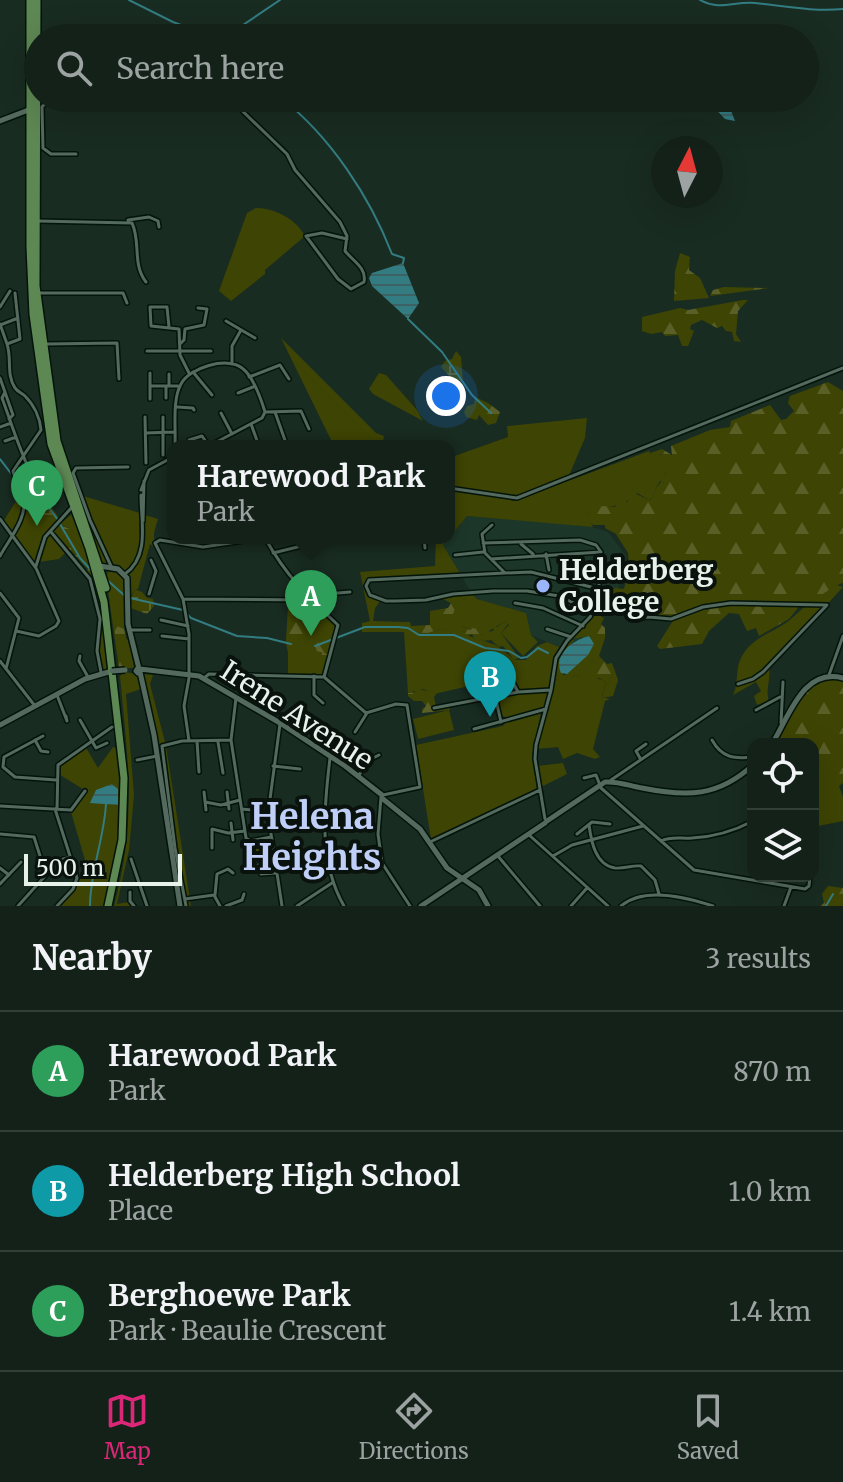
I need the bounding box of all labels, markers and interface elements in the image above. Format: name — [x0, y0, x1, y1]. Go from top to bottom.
search box — [24, 24, 819, 112]
icon: search — [52, 46, 96, 90]
text: Search here — [116, 49, 284, 87]
north arrow — [651, 136, 723, 208]
your location — [426, 376, 466, 416]
popup — [167, 440, 455, 544]
text: Harewood Park — [197, 457, 425, 495]
pin: C — [11, 460, 63, 526]
text: Park — [197, 495, 255, 528]
place label: Helderberg College — [559, 552, 714, 620]
pin: A — [285, 570, 337, 636]
marker: Helderberg College — [534, 577, 552, 595]
pin: B — [464, 651, 516, 717]
street label: Irene Avenue — [214, 652, 380, 778]
map controls — [747, 738, 819, 882]
button: locate — [747, 738, 819, 810]
district label: Helena Heights — [243, 794, 381, 880]
button: layers — [747, 810, 819, 882]
scale bar — [24, 850, 182, 886]
text: 500 m — [36, 854, 104, 882]
text: Nearby — [32, 937, 152, 979]
text: 3 results — [706, 942, 811, 975]
text: Harewood Park — [108, 1036, 336, 1074]
text: A — [49, 1055, 67, 1088]
text: 870 m — [733, 1055, 811, 1088]
text: Park — [108, 1074, 166, 1107]
text: Helderberg High School — [108, 1156, 460, 1194]
text: B — [49, 1175, 67, 1208]
text: 1.0 km — [728, 1175, 811, 1208]
text: Place — [108, 1194, 173, 1227]
text: Berghoewe Park — [108, 1276, 351, 1314]
text: C — [49, 1295, 67, 1328]
text: 1.4 km — [729, 1295, 811, 1328]
text: Park · Beaulie Crescent — [108, 1314, 386, 1347]
tab: Map — [104, 1389, 151, 1465]
tab: Directions — [359, 1389, 469, 1465]
tab: Saved — [677, 1389, 739, 1465]

